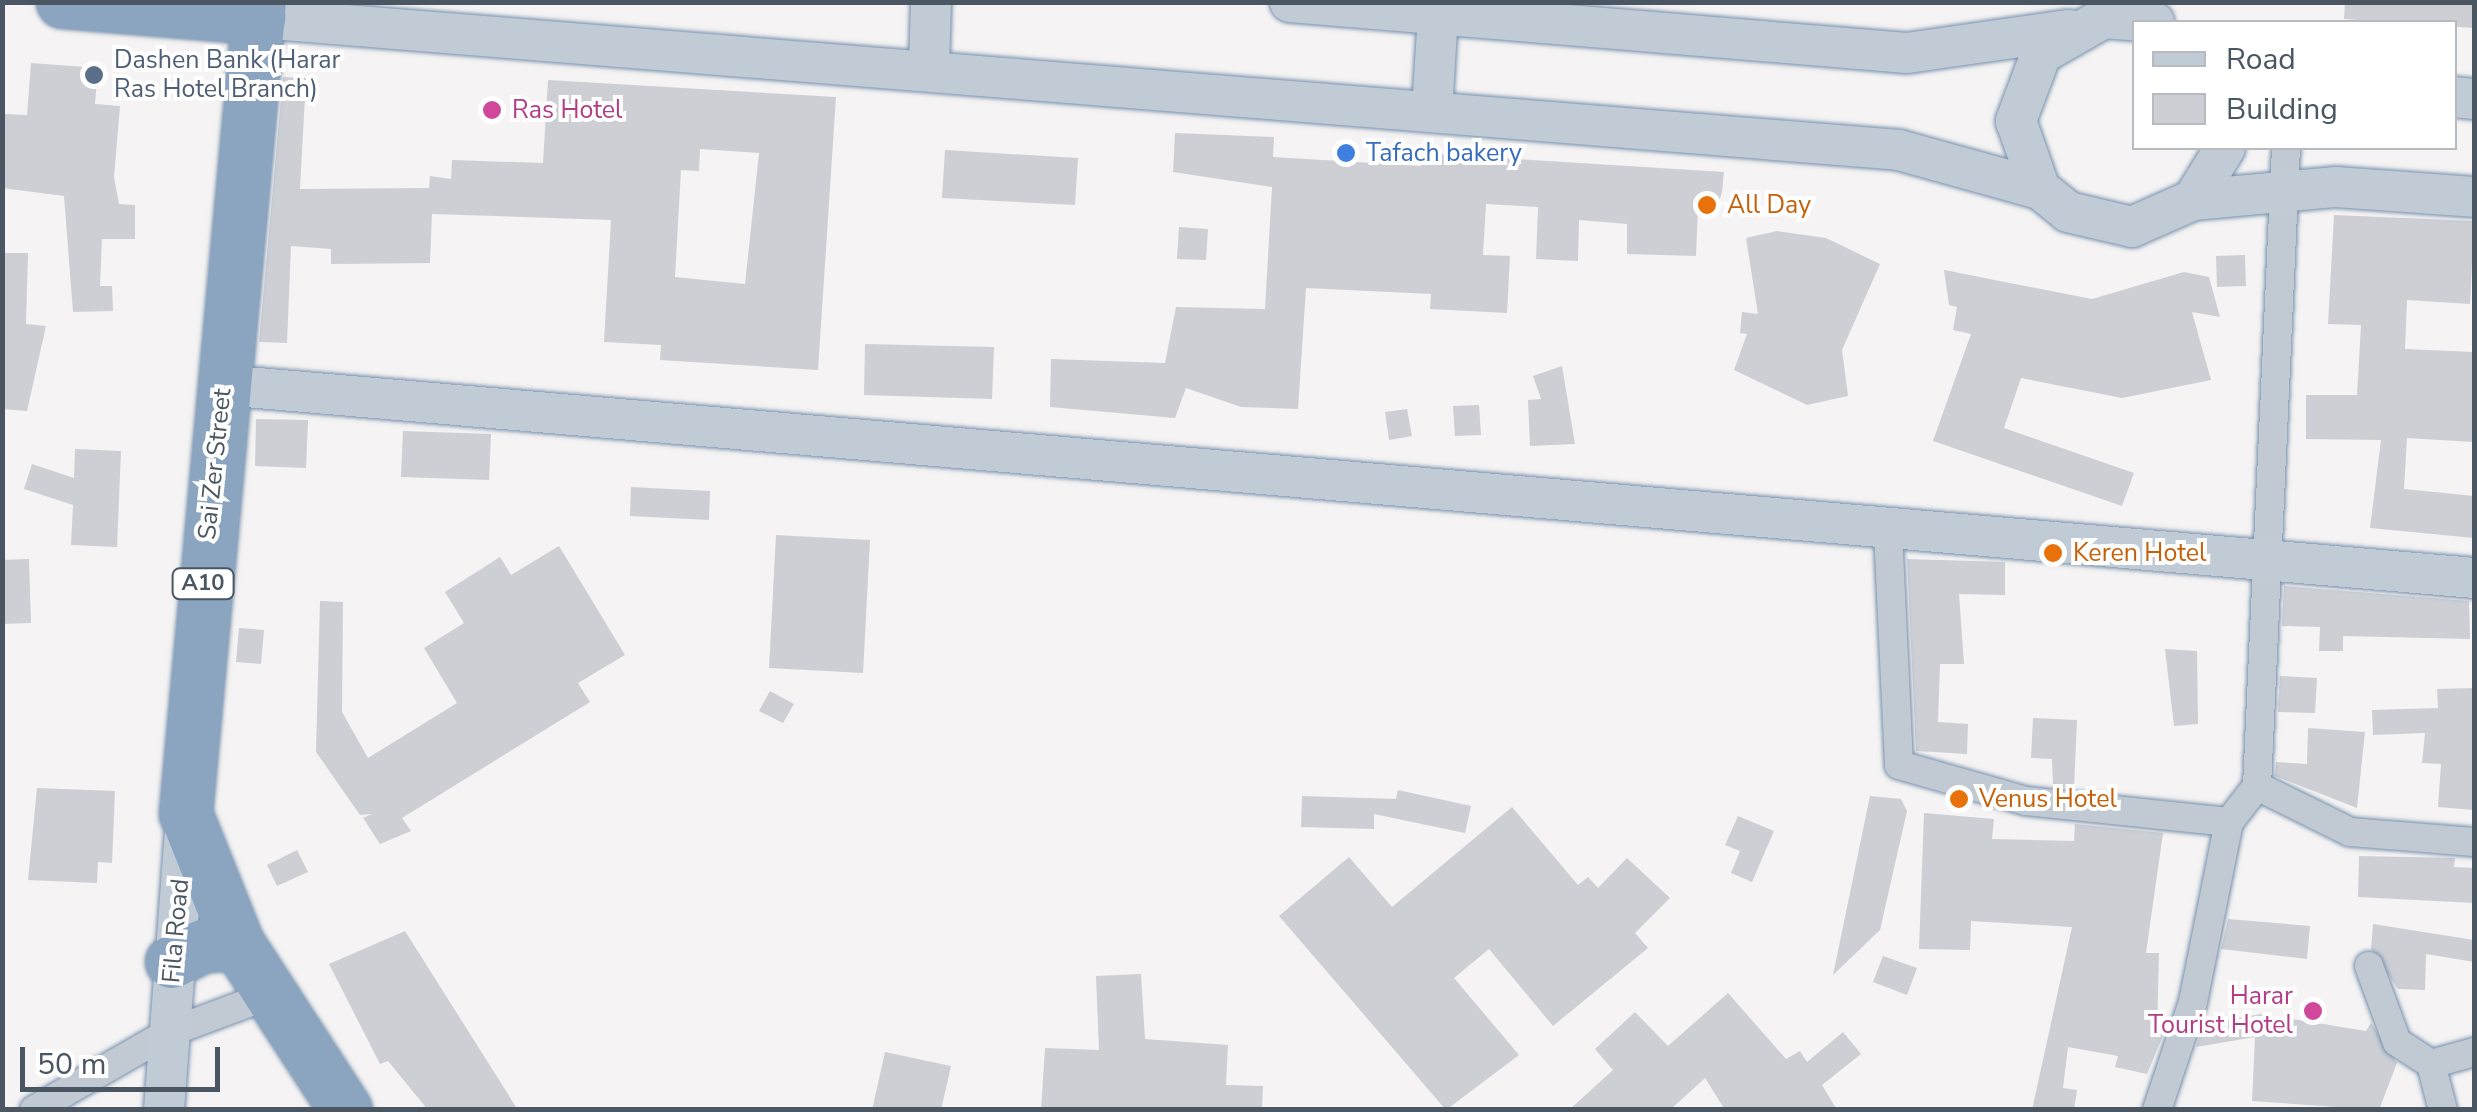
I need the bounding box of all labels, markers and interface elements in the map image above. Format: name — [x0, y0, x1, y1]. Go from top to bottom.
legend — [2132, 20, 2457, 150]
text: Road — [2226, 39, 2296, 80]
place label: Dashen Bank (Harar Ras Hotel Branch) — [114, 46, 340, 105]
marker: Dashen Bank (Harar Ras Hotel Branch) — [83, 64, 105, 86]
text: Building — [2226, 89, 2338, 130]
place label: Ras Hotel — [512, 95, 623, 125]
marker: Ras Hotel — [481, 99, 503, 121]
place label: Tafach bakery — [1366, 138, 1522, 168]
marker: Tafach bakery — [1335, 142, 1357, 164]
place label: All Day — [1727, 190, 1811, 220]
marker: All Day — [1696, 194, 1718, 216]
street label: Sai Zer Street — [192, 387, 238, 541]
place label: Keren Hotel — [2073, 538, 2206, 568]
marker: Keren Hotel — [2042, 542, 2064, 564]
road number: A10 — [170, 567, 236, 601]
place label: Venus Hotel — [1979, 784, 2117, 814]
marker: Venus Hotel — [1948, 788, 1970, 810]
street label: Fila Road — [156, 878, 196, 984]
place label: Harar Tourist Hotel — [2148, 982, 2293, 1041]
marker: Harar Tourist Hotel — [2302, 1000, 2324, 1022]
scale bar — [25, 1027, 225, 1089]
text: 50 m — [37, 1044, 106, 1085]

